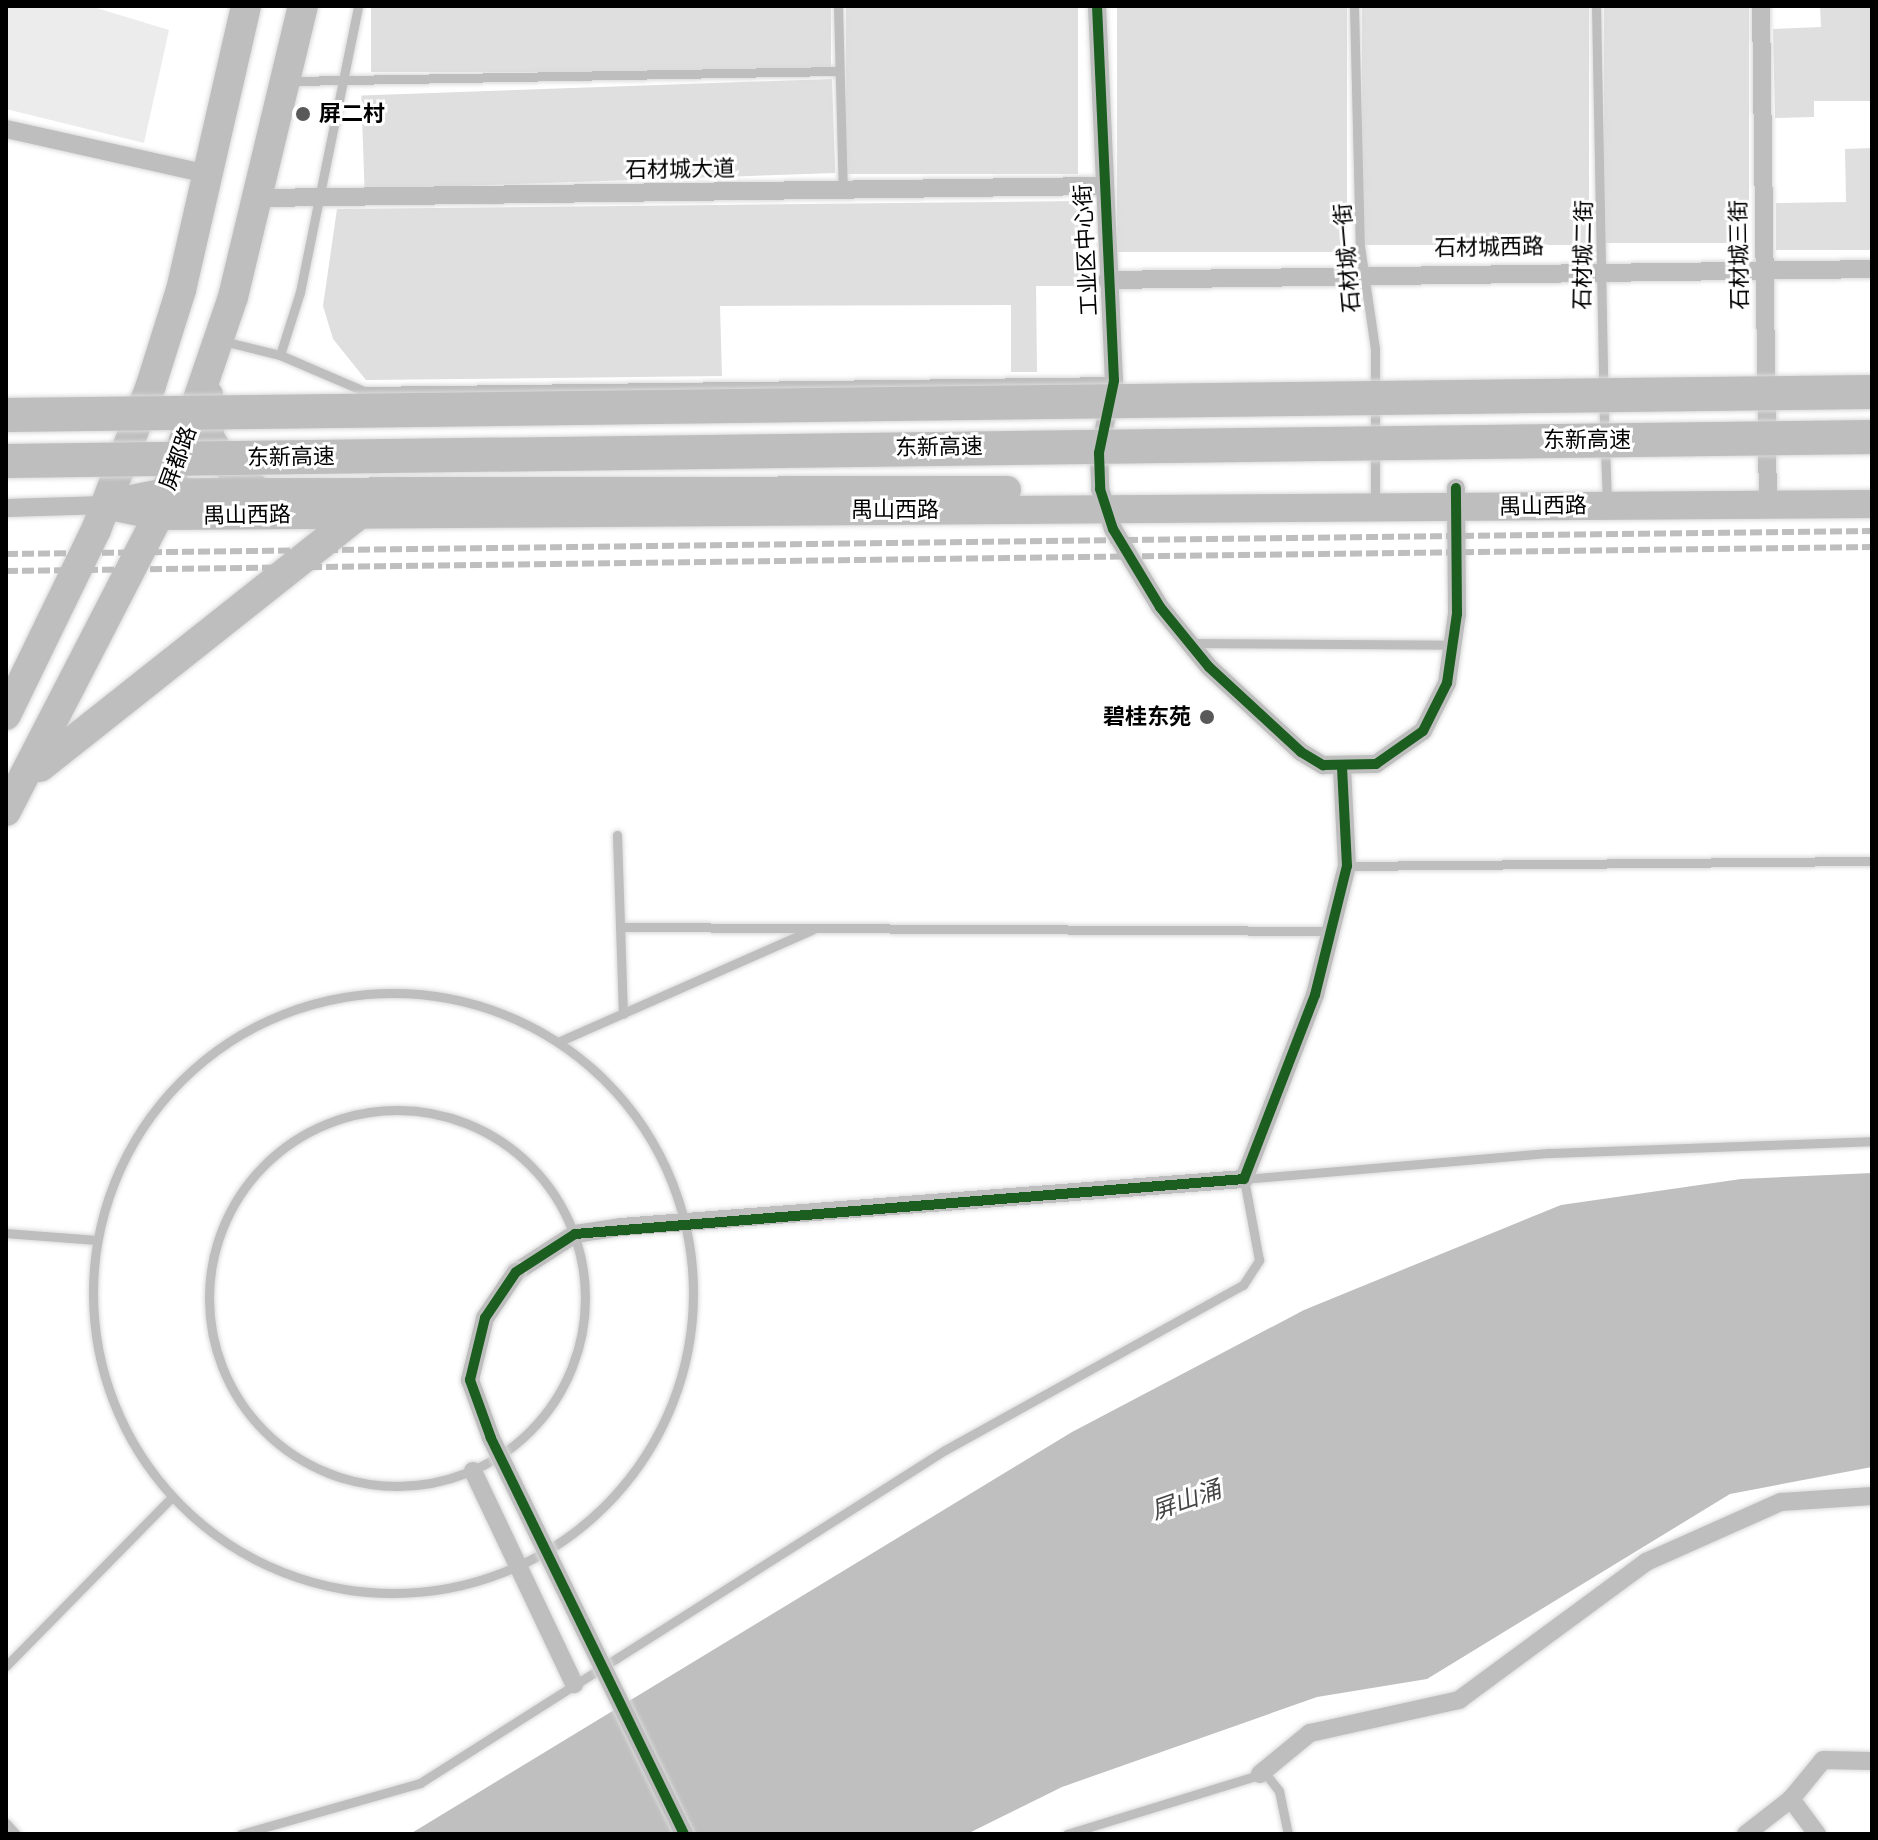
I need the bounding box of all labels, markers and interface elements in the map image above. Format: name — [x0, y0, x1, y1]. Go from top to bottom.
place label: 屏二村 — [319, 101, 385, 127]
marker: 屏二村 — [294, 105, 312, 123]
street label: 石材城大道 — [625, 155, 735, 183]
street label: 工业区中心街 — [1069, 183, 1103, 317]
street label: 石材城二街 — [1569, 200, 1597, 310]
street label: 石材城三街 — [1725, 200, 1753, 310]
street label: 石材城一街 — [1329, 202, 1365, 314]
street label: 石材城西路 — [1434, 233, 1544, 261]
street label: 屏都路 — [154, 422, 202, 494]
street label: 东新高速 — [1543, 427, 1631, 453]
street label: 东新高速 — [895, 433, 983, 461]
street label: 东新高速 — [247, 443, 335, 471]
street label: 禺山西路 — [1499, 492, 1587, 520]
street label: 禺山西路 — [851, 497, 939, 523]
street label: 禺山西路 — [203, 501, 291, 529]
place label: 碧桂东苑 — [1103, 704, 1191, 730]
marker: 碧桂东苑 — [1198, 708, 1216, 726]
water label: 屏山涌 — [1147, 1475, 1225, 1525]

